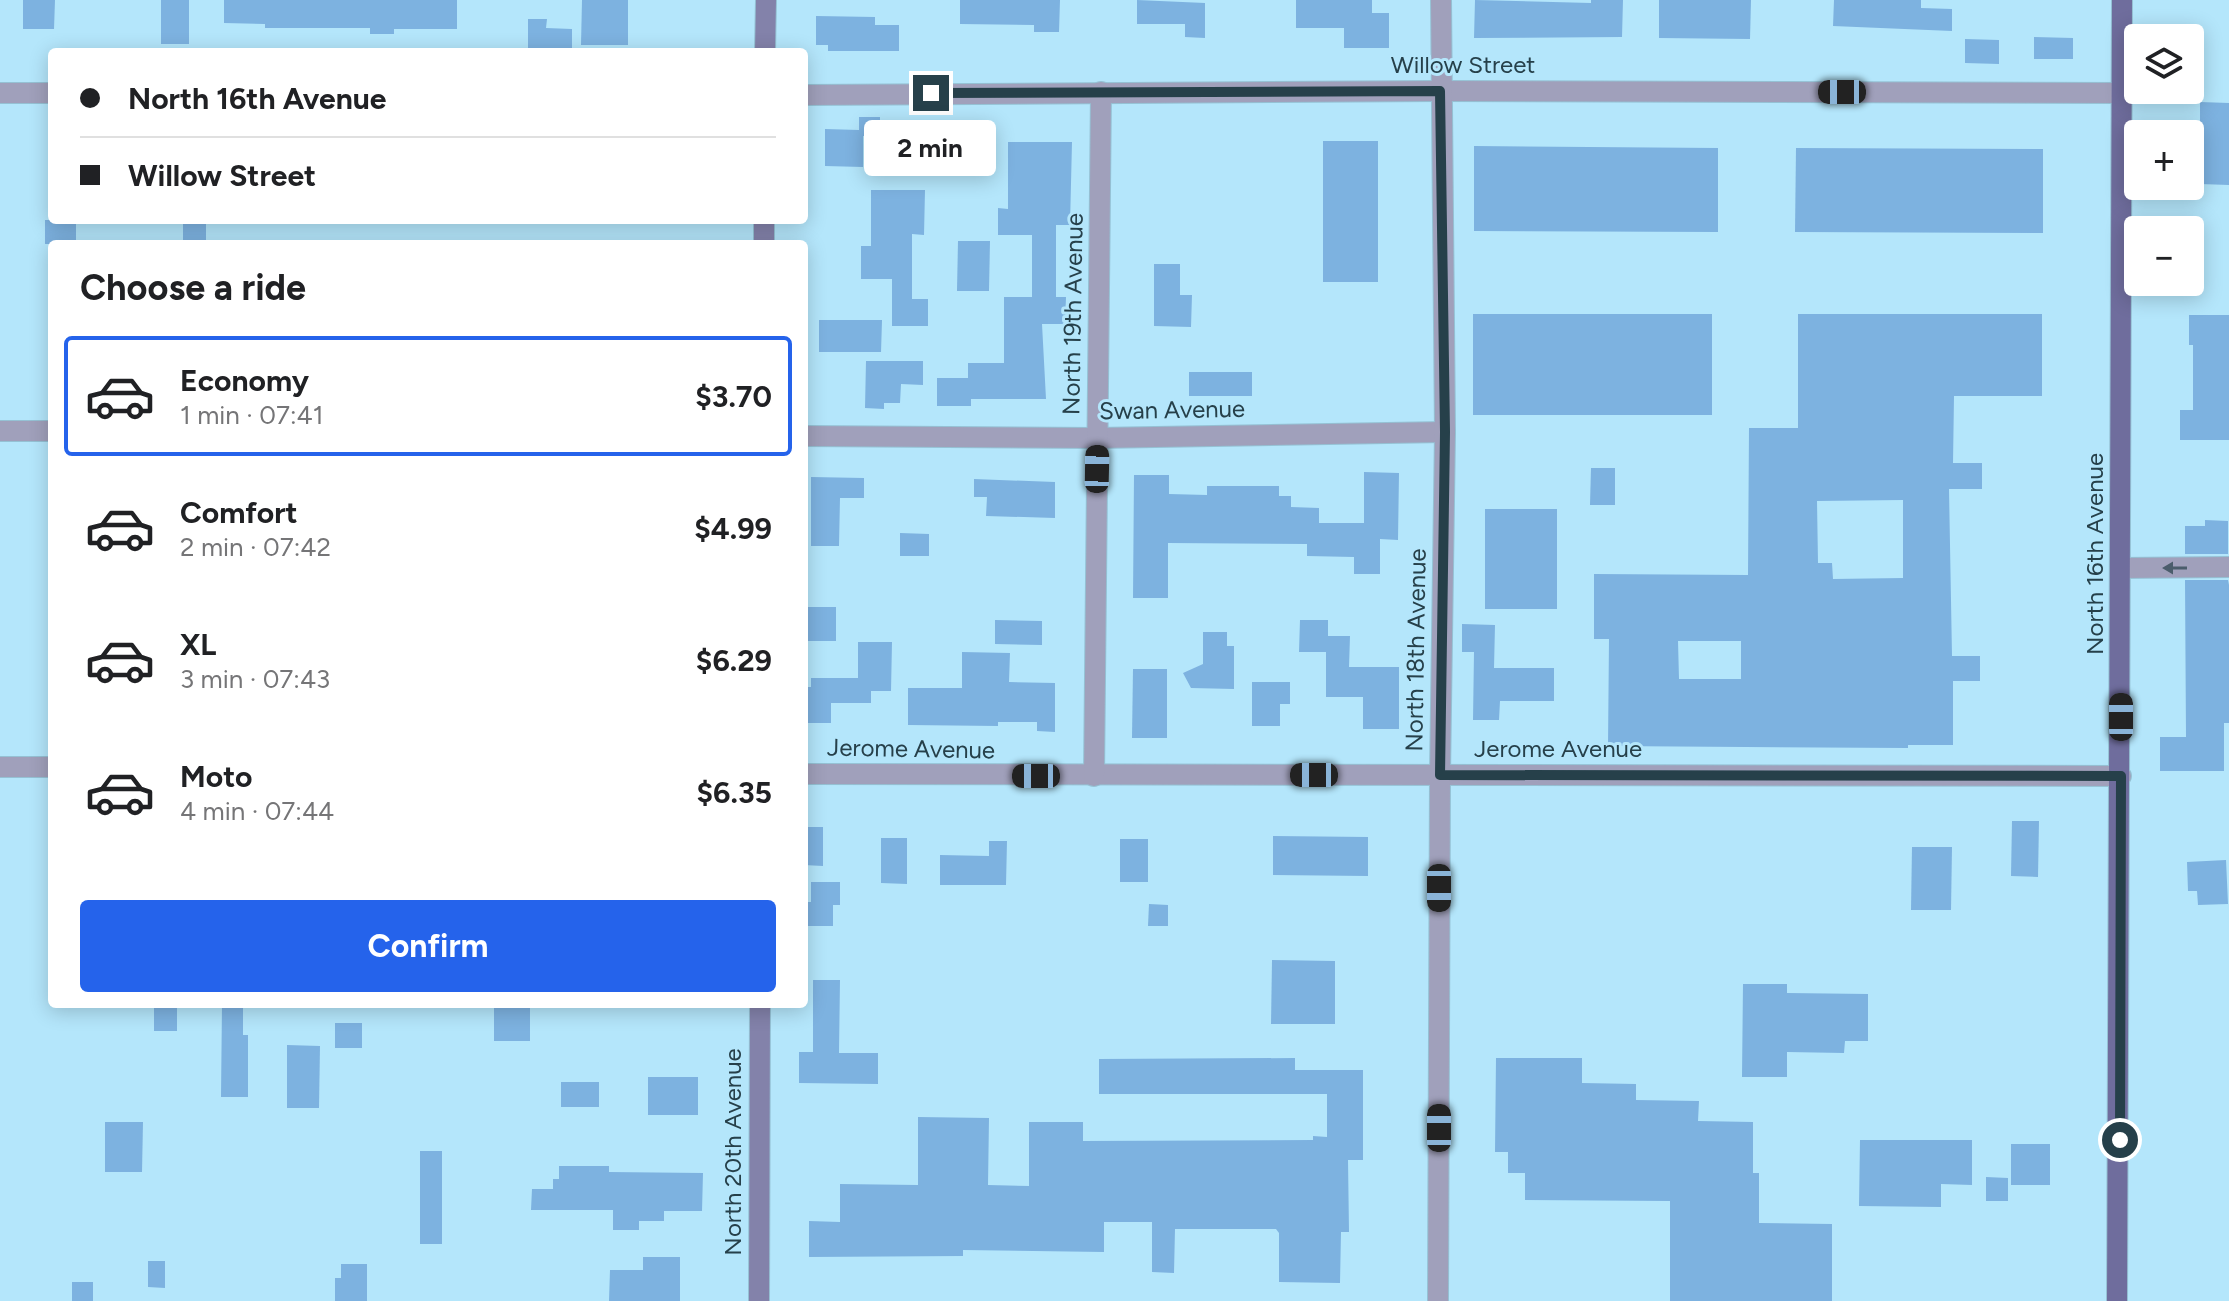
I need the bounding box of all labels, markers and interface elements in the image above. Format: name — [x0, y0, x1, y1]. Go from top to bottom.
map controls — [2124, 24, 2204, 296]
button: layers — [2124, 24, 2204, 104]
street label: Willow Street — [1391, 50, 1535, 79]
route end — [913, 75, 949, 111]
text: North 16th Avenue — [128, 80, 386, 117]
car — [1818, 80, 1866, 104]
button: + — [2124, 120, 2204, 200]
callout: 2 min — [865, 121, 997, 177]
text: 2 min — [897, 132, 963, 164]
text: Willow Street — [128, 157, 316, 194]
street label: North 19th Avenue — [1056, 213, 1089, 415]
button: − — [2124, 216, 2204, 296]
text: Choose a ride — [80, 266, 306, 309]
icon: car — [84, 360, 156, 432]
text: Economy — [180, 362, 309, 399]
text: $3.70 — [695, 378, 772, 415]
street label: Swan Avenue — [1099, 394, 1245, 425]
text: 1 min · 07:41 — [180, 399, 323, 431]
car — [1085, 445, 1109, 493]
street label: North 16th Avenue — [2080, 453, 2109, 655]
icon: car — [84, 492, 156, 564]
text: Comfort — [180, 494, 298, 531]
text: $4.99 — [694, 510, 772, 547]
text: 2 min · 07:42 — [180, 531, 331, 563]
street label: North 18th Avenue — [1399, 548, 1432, 752]
one-way arrow — [2162, 562, 2187, 574]
icon: car — [84, 624, 156, 696]
text: XL — [180, 626, 216, 663]
text: $6.29 — [696, 642, 772, 679]
text: 3 min · 07:43 — [180, 663, 330, 695]
car — [2109, 693, 2133, 741]
street label: Jerome Avenue — [827, 733, 995, 764]
street label: Jerome Avenue — [1474, 734, 1642, 763]
icon: car — [84, 756, 156, 828]
text: Moto — [180, 758, 252, 795]
car — [1290, 763, 1338, 787]
car — [1012, 764, 1060, 788]
text: $6.35 — [696, 774, 772, 811]
text: 4 min · 07:44 — [180, 795, 334, 827]
car — [1427, 864, 1451, 912]
button: Confirm — [80, 900, 776, 992]
street label: North 20th Avenue — [718, 1048, 747, 1256]
car — [1427, 1104, 1451, 1152]
route start — [2102, 1122, 2138, 1158]

